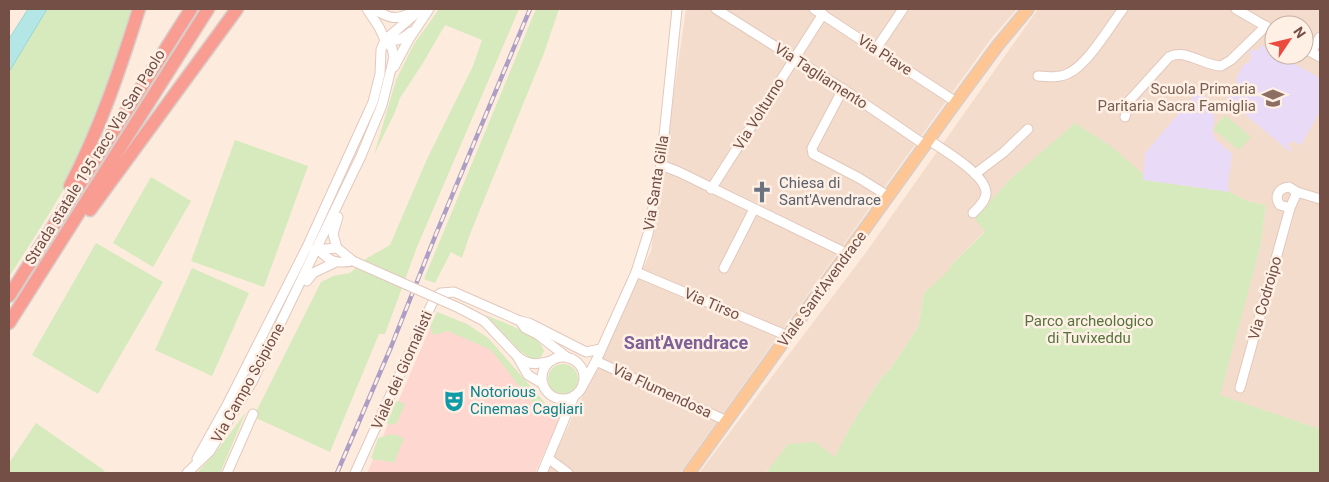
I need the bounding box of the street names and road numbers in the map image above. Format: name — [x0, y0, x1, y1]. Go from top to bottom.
street label: Via Piave — [854, 31, 916, 79]
street label: Via Tagliamento — [771, 39, 871, 113]
street label: Strada statale 195 racc Via San Paolo — [21, 46, 169, 268]
street label: Via Volturno — [730, 75, 788, 153]
street label: Via Santa Gilla — [640, 134, 672, 232]
street label: Viale Sant'Avendrace — [774, 228, 870, 350]
street label: Via Codroipo — [1244, 254, 1286, 342]
street label: Via Tirso — [681, 284, 743, 324]
street label: Viale dei Giornalisti — [368, 308, 436, 432]
street label: Via Campo Scipione — [208, 320, 288, 446]
street label: Via Flumendosa — [609, 360, 715, 422]

